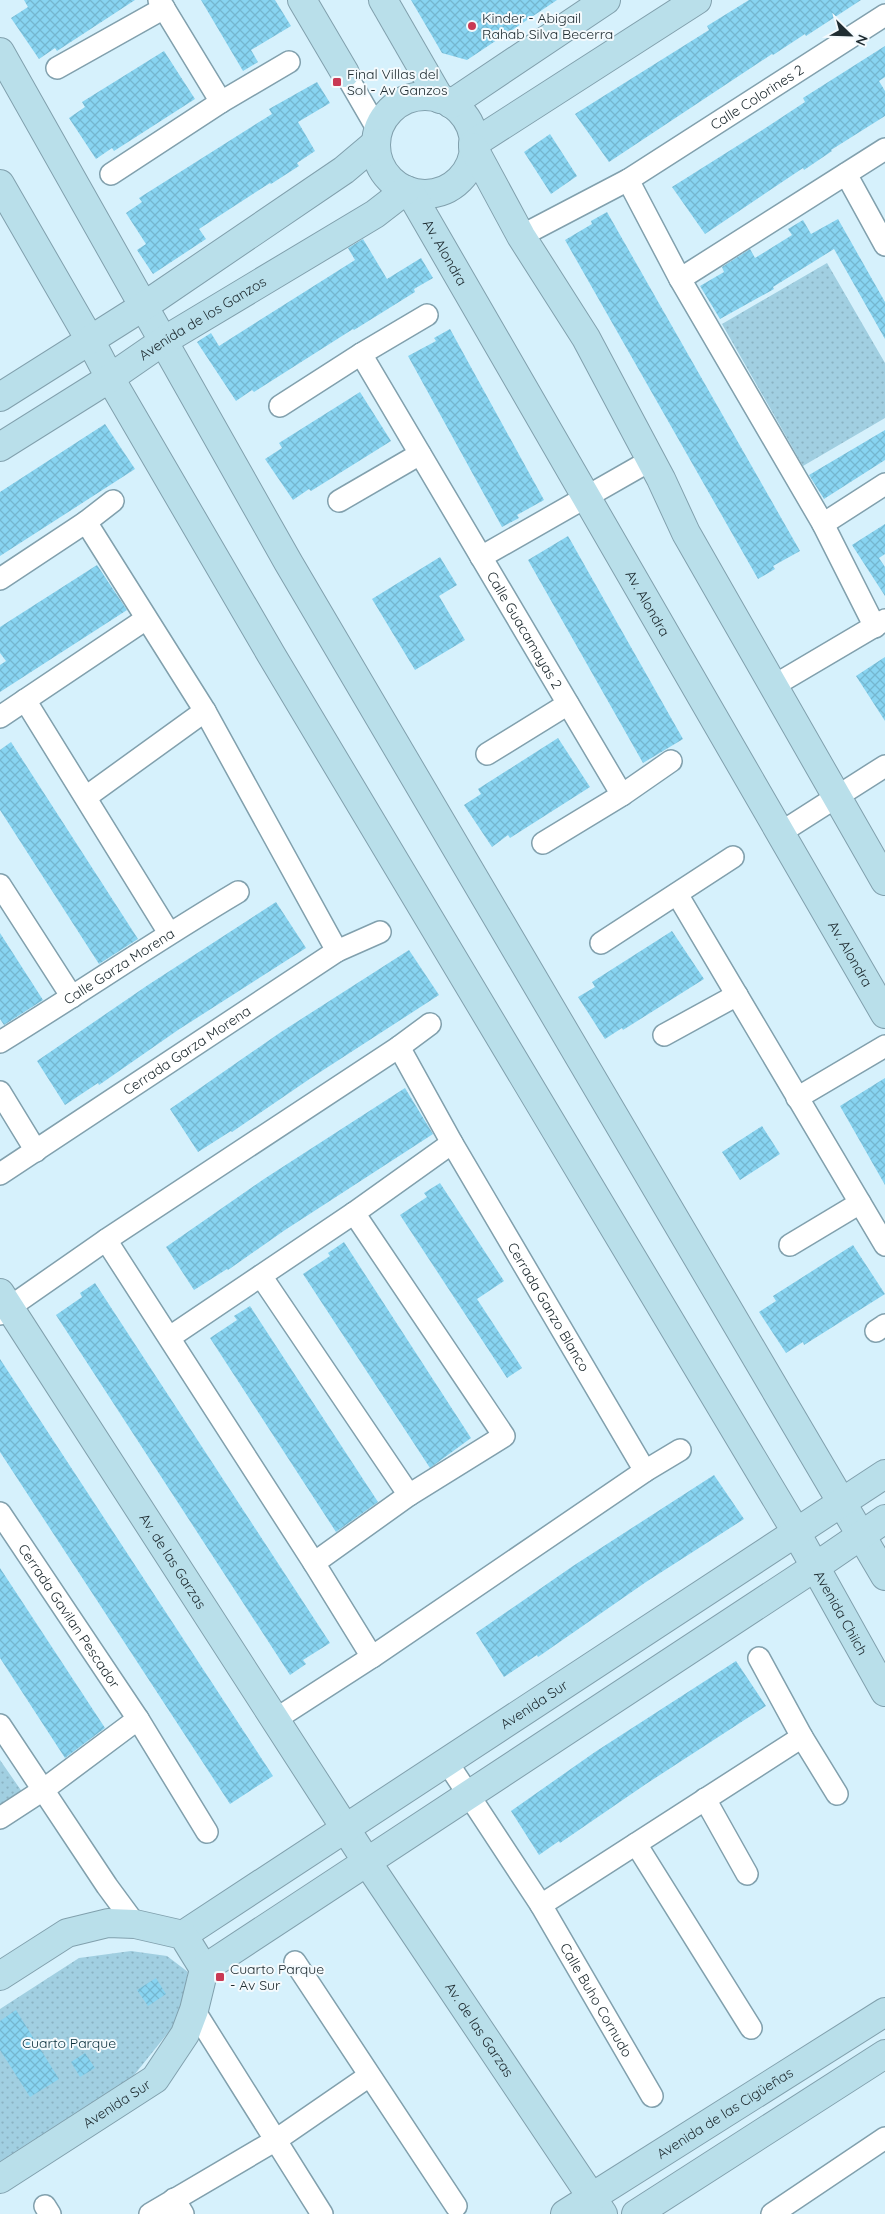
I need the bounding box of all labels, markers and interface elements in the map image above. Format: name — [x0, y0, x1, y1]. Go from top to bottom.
place label: Kinder - Abigail Rahab Silva Becerra — [482, 9, 613, 43]
north arrow — [825, 10, 875, 60]
marker: Kinder - Abigail Rahab Silva Becerra — [466, 20, 478, 32]
text: N — [852, 32, 872, 48]
street label: Calle Colorines 2 — [707, 60, 807, 134]
place label: Final Villas del Sol - Av Ganzos — [347, 65, 448, 99]
marker: Final Villas del Sol - Av Ganzos — [331, 76, 343, 88]
street label: Av. Alondra — [419, 216, 471, 289]
street label: Avenida de los Ganzos — [135, 272, 269, 364]
street label: Av. Alondra — [622, 567, 674, 640]
street label: Calle Guacamayas 2 — [483, 568, 566, 692]
street label: Av. Alondra — [824, 918, 876, 990]
street label: Calle Garza Morena — [60, 924, 178, 1009]
street label: Cerrada Garza Morena — [120, 1002, 254, 1099]
street label: Cerrada Ganzo Blanco — [503, 1239, 594, 1375]
street label: Av. de las Garzas — [135, 1510, 210, 1612]
street label: Cerrada Gavilan Pescador — [14, 1540, 124, 1692]
street label: Avenida Chiich — [810, 1567, 872, 1658]
street label: Avenida Sur — [497, 1675, 572, 1733]
street label: Calle Buho Cornudo — [556, 1940, 636, 2060]
place label: Cuarto Parque - Av Sur — [230, 1960, 324, 1994]
marker: Cuarto Parque - Av Sur — [214, 1971, 226, 1983]
street label: Av. de las Garzas — [441, 1979, 518, 2081]
park label: Cuarto Parque — [22, 2034, 116, 2052]
street label: Avenida de las Cigüeñas — [653, 2063, 796, 2163]
street label: Avenida Sur — [80, 2075, 155, 2132]

